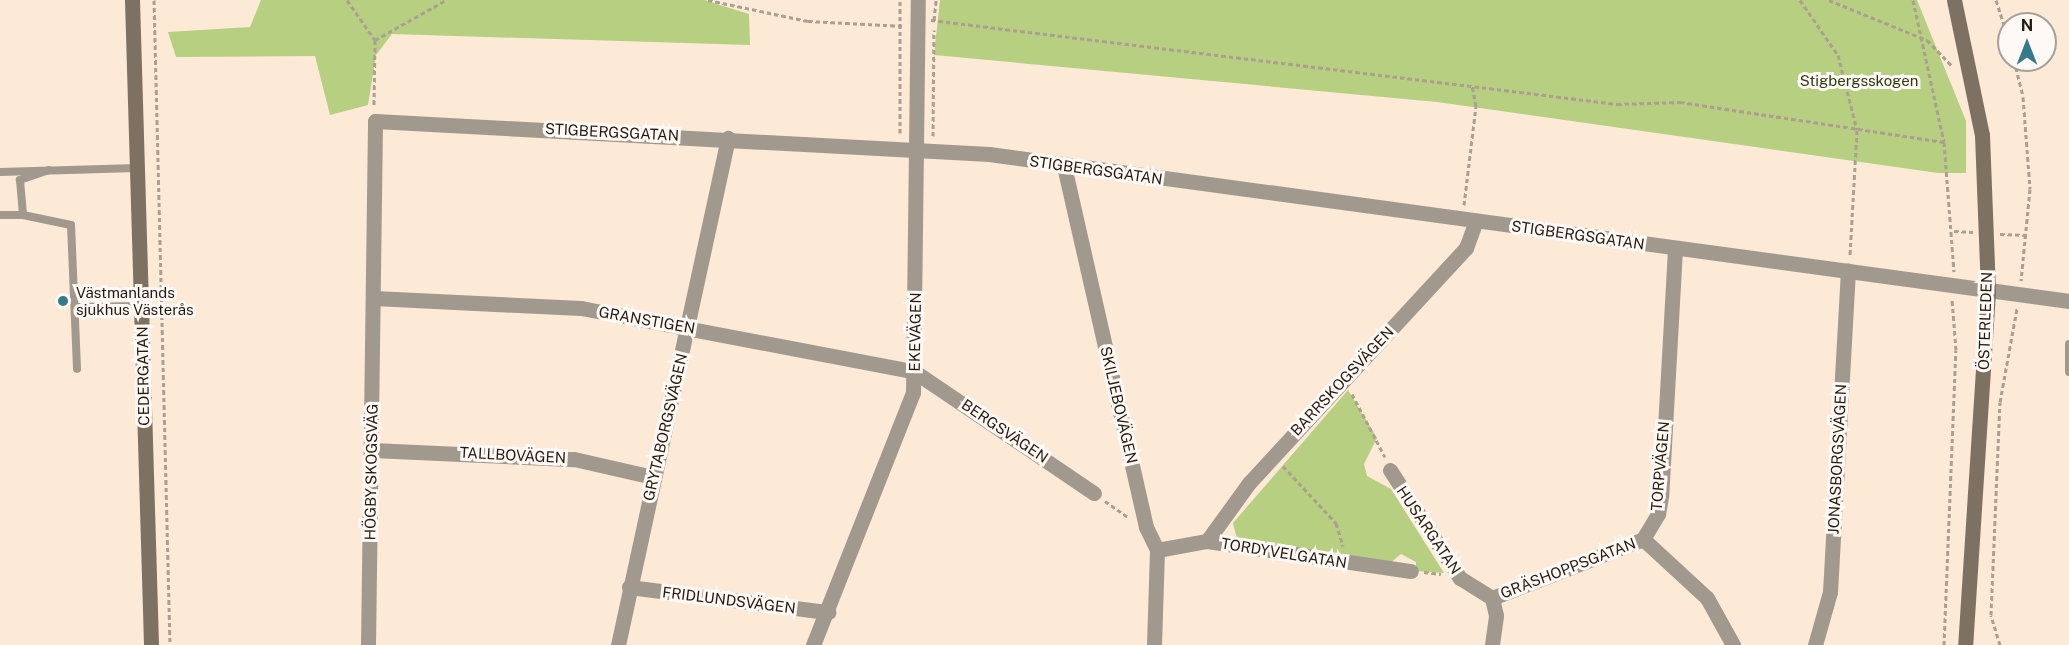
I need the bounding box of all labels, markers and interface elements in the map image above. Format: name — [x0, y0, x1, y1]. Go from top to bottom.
north arrow — [1997, 12, 2057, 72]
text: N — [2021, 16, 2033, 35]
park label: Stigbergsskogen — [1800, 72, 1918, 90]
street label: STIGBERGSGATAN — [545, 120, 679, 144]
street label: STIGBERGSGATAN — [1028, 152, 1164, 188]
street label: STIGBERGSGATAN — [1510, 217, 1646, 253]
street label: ÖSTERLEDEN — [1974, 272, 1996, 370]
place label: Västmanlands sjukhus Västerås — [76, 283, 194, 318]
marker: Västmanlands sjukhus Västerås — [54, 292, 72, 310]
street label: EKEVÄGEN — [905, 292, 925, 372]
street label: GRANSTIGEN — [597, 303, 697, 337]
street label: BARRSKOGSVÄGEN — [1287, 323, 1397, 439]
street label: CEDERGATAN — [133, 326, 153, 426]
street label: SKILJEBOVÄGEN — [1097, 345, 1141, 465]
street label: GRYTABORGSVÄGEN — [639, 352, 691, 502]
street label: JONASBORGSVÄGEN — [1824, 383, 1850, 535]
street label: BERGSVÄGEN — [958, 395, 1052, 467]
street label: HÖGBY SKOGSVÄG — [361, 403, 381, 541]
street label: TORPVÄGEN — [1647, 421, 1673, 511]
street label: TALLBOVÄGEN — [459, 443, 567, 467]
street label: HUSARGATAN — [1393, 483, 1465, 577]
street label: TORDYVELGATAN — [1220, 534, 1348, 572]
street label: GRÄSHOPPSGATAN — [1498, 534, 1638, 602]
street label: FRIDLUNDSVÄGEN — [661, 583, 797, 617]

